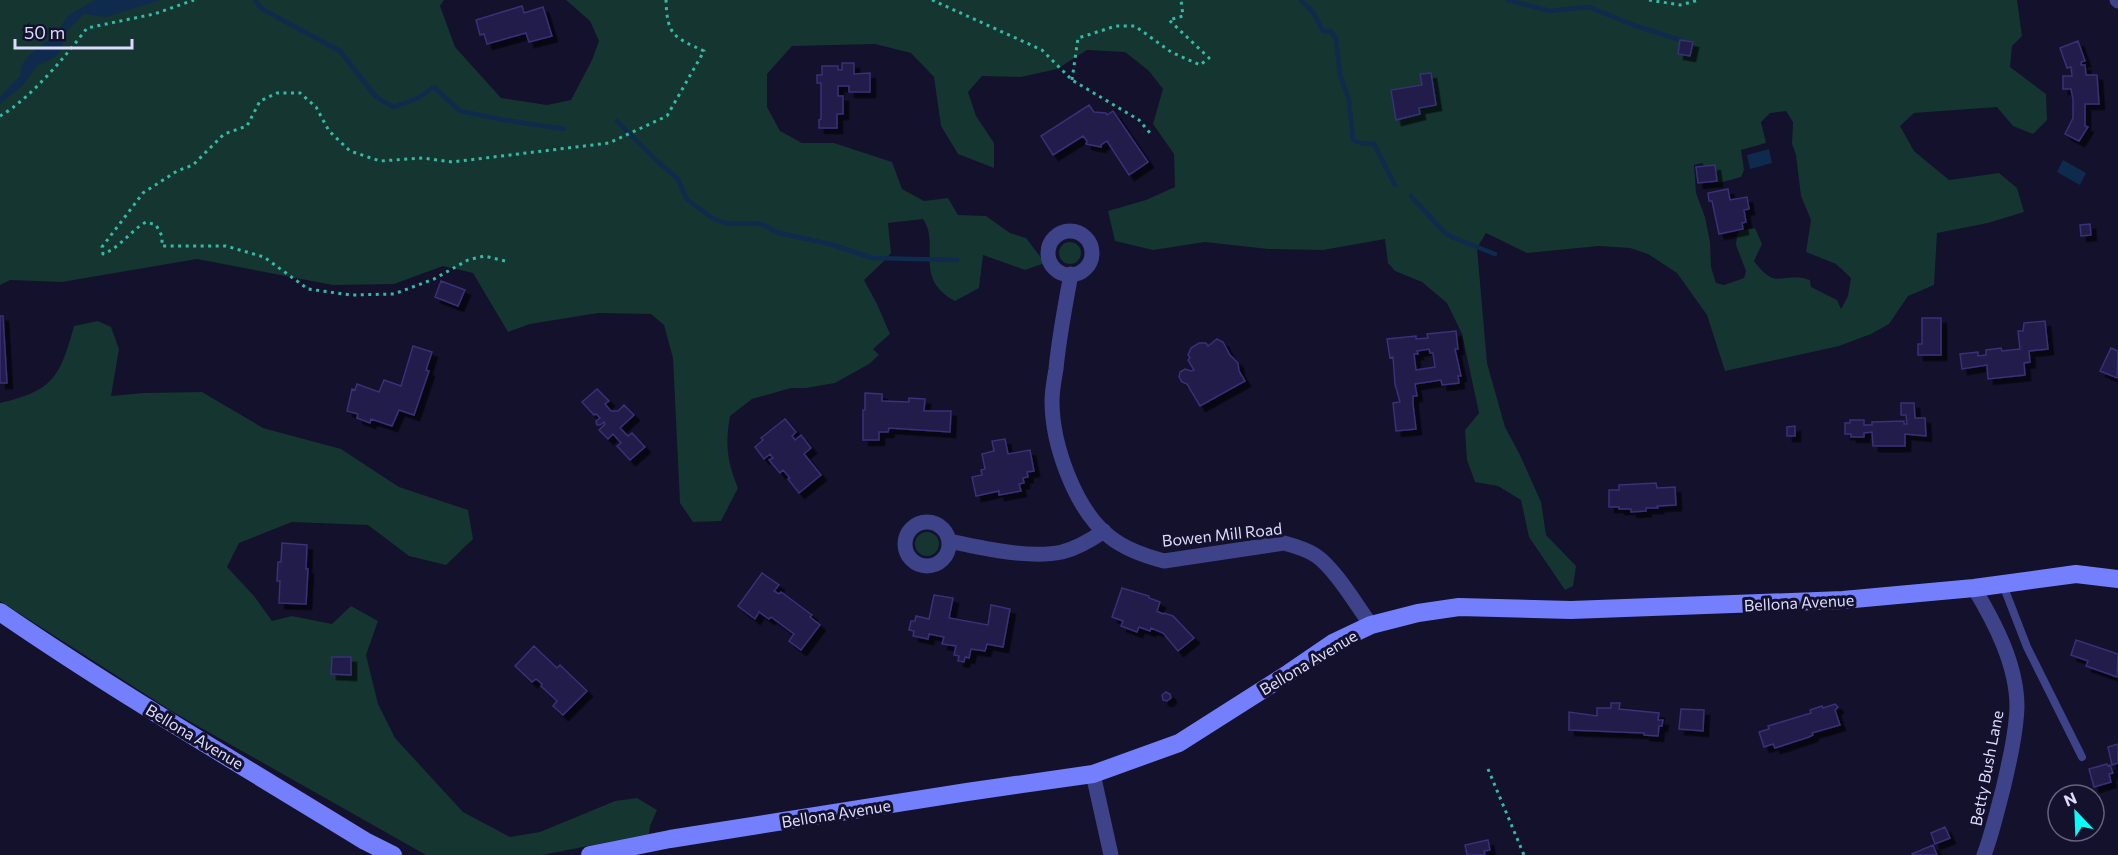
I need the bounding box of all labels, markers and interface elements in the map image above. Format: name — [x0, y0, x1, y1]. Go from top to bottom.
scale bar — [15, 12, 132, 50]
text: 50 m — [24, 21, 65, 43]
street label: Bowen Mill Road — [1161, 518, 1283, 550]
street label: Bellona Avenue — [1743, 590, 1855, 614]
street label: Bellona Avenue — [1256, 625, 1360, 699]
street label: Bellona Avenue — [143, 699, 247, 773]
street label: Betty Bush Lane — [1966, 709, 2006, 827]
north arrow — [2046, 783, 2106, 843]
text: N — [2061, 788, 2079, 810]
street label: Bellona Avenue — [780, 795, 892, 831]

